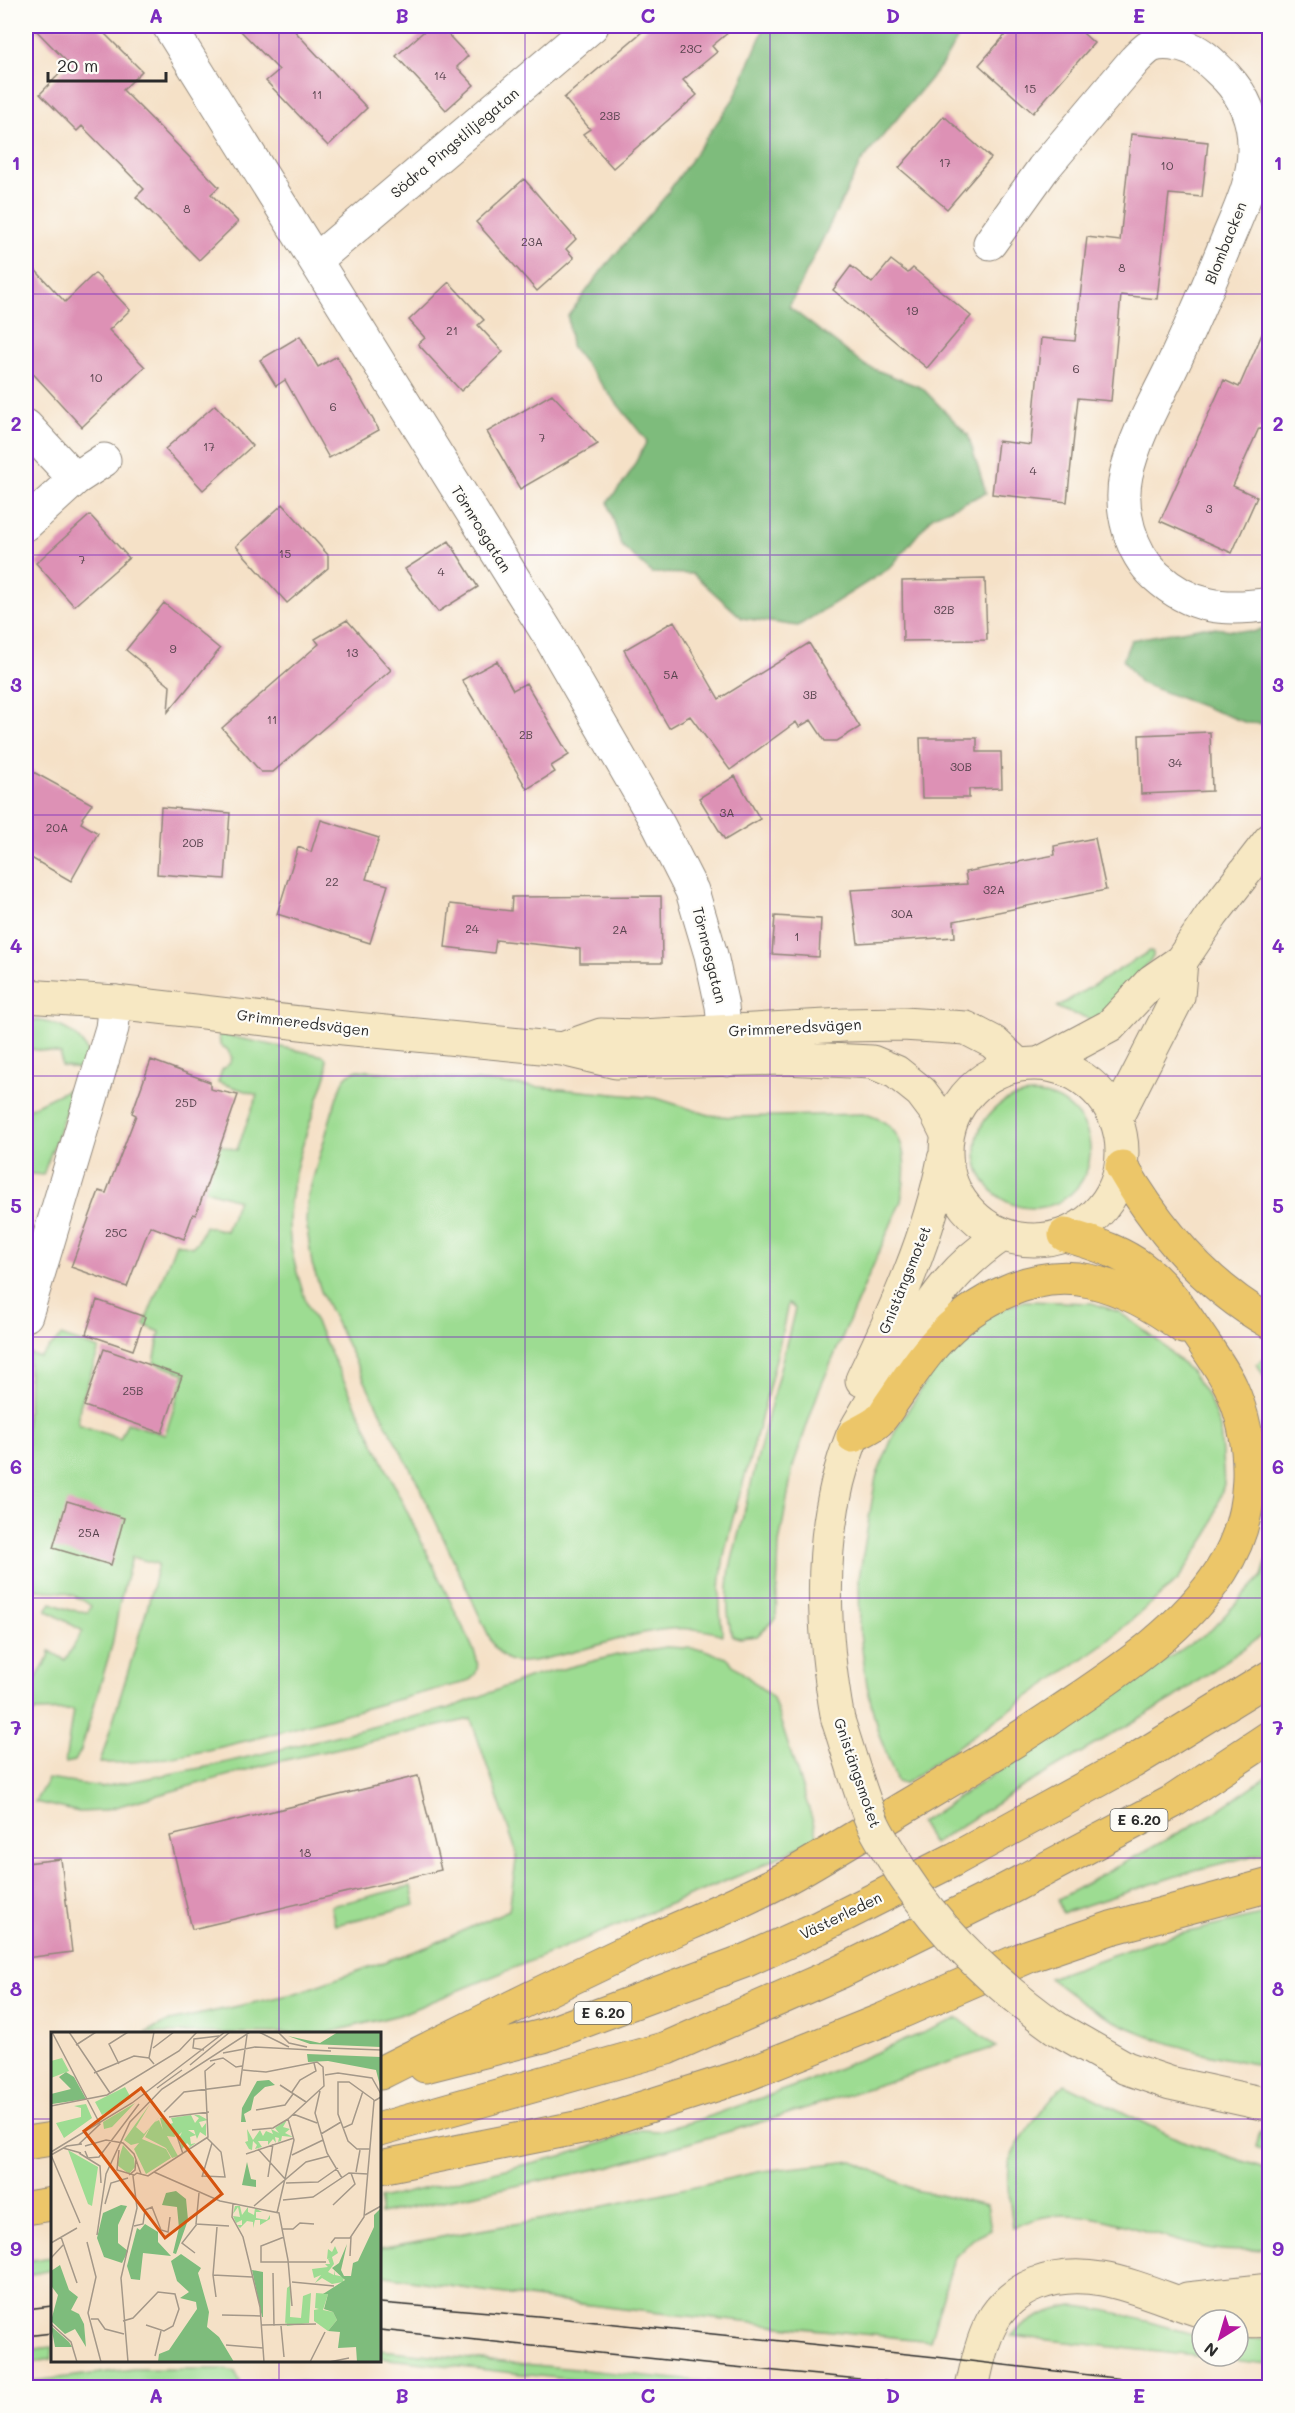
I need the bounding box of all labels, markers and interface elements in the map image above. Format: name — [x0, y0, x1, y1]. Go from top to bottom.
text: A — [149, 2, 163, 28]
text: B — [395, 2, 409, 28]
text: C — [641, 2, 656, 28]
text: D — [886, 2, 900, 28]
text: E — [1133, 2, 1145, 28]
house number: 23C — [680, 40, 703, 56]
scale bar — [48, 45, 166, 83]
text: 20 m — [57, 53, 98, 77]
house number: 14 — [434, 67, 446, 83]
house number: 15 — [1024, 80, 1036, 96]
street label: Södra Pingstliljegatan — [386, 83, 523, 202]
house number: 11 — [312, 86, 322, 102]
house number: 23B — [599, 107, 621, 123]
text: 1 — [12, 149, 20, 175]
text: 1 — [1274, 149, 1282, 175]
house number: 17 — [939, 154, 951, 170]
house number: 10 — [1161, 157, 1174, 173]
street label: Blombacken — [1199, 198, 1251, 287]
house number: 8 — [183, 200, 191, 216]
house number: 23A — [521, 233, 543, 249]
house number: 8 — [1118, 259, 1126, 275]
house number: 19 — [906, 302, 918, 318]
house number: 21 — [446, 322, 458, 338]
house number: 6 — [1072, 360, 1080, 376]
house number: 10 — [90, 369, 103, 385]
house number: 6 — [329, 398, 337, 414]
text: 2 — [10, 410, 22, 436]
text: 2 — [1272, 410, 1284, 436]
house number: 7 — [539, 429, 546, 445]
house number: 17 — [203, 438, 215, 454]
house number: 4 — [1029, 462, 1037, 478]
street label: Törnrosgatan — [447, 481, 517, 576]
house number: 3 — [1205, 500, 1213, 516]
house number: 15 — [279, 545, 291, 561]
house number: 7 — [79, 551, 86, 567]
house number: 4 — [437, 563, 445, 579]
house number: 32B — [933, 601, 955, 617]
house number: 9 — [169, 640, 177, 656]
house number: 13 — [346, 644, 358, 660]
house number: 5A — [663, 666, 679, 682]
text: 3 — [10, 671, 22, 697]
text: 3 — [1272, 671, 1284, 697]
house number: 3B — [803, 686, 817, 702]
house number: 11 — [267, 711, 277, 727]
house number: 2B — [519, 726, 533, 742]
house number: 34 — [1168, 754, 1182, 770]
house number: 30B — [950, 758, 972, 774]
house number: 3A — [719, 804, 735, 820]
house number: 20A — [46, 819, 68, 835]
house number: 20B — [182, 834, 204, 850]
house number: 22 — [325, 873, 339, 889]
house number: 32A — [983, 881, 1005, 897]
street label: Törnrosgatan — [688, 904, 732, 1005]
house number: 30A — [891, 905, 913, 921]
house number: 24 — [465, 920, 479, 936]
house number: 2A — [613, 921, 628, 937]
house number: 1 — [794, 928, 800, 944]
text: 4 — [10, 932, 23, 958]
text: 4 — [1272, 932, 1285, 958]
street label: Grimmeredsvägen — [236, 1004, 370, 1040]
street label: Grimmeredsvägen — [728, 1014, 862, 1040]
house number: 25D — [175, 1094, 197, 1110]
text: 5 — [10, 1192, 22, 1218]
text: 5 — [1272, 1192, 1284, 1218]
street label: Gnistängsmotet — [873, 1223, 935, 1337]
house number: 25C — [105, 1224, 128, 1240]
house number: 25B — [122, 1382, 144, 1398]
text: 6 — [10, 1453, 22, 1479]
text: 6 — [1272, 1453, 1284, 1479]
house number: 25A — [78, 1524, 100, 1540]
text: 7 — [10, 1714, 22, 1740]
text: 7 — [1272, 1714, 1284, 1740]
street label: Gnistängsmotet — [830, 1715, 886, 1830]
road number: E 6.20 — [1110, 1809, 1168, 1831]
house number: 18 — [299, 1844, 311, 1860]
street label: Västerleden — [796, 1887, 885, 1944]
text: 8 — [10, 1975, 22, 2001]
text: 8 — [1272, 1975, 1284, 2001]
road number: E 6.20 — [574, 2002, 632, 2024]
inset map — [51, 2032, 381, 2362]
text: 9 — [10, 2235, 22, 2261]
text: 9 — [1272, 2235, 1284, 2261]
north arrow — [1190, 2308, 1250, 2368]
text: N — [1199, 2338, 1222, 2362]
text: A — [149, 2382, 163, 2408]
text: B — [395, 2382, 409, 2408]
text: C — [641, 2382, 656, 2408]
text: D — [886, 2382, 900, 2408]
text: E — [1133, 2382, 1145, 2408]

